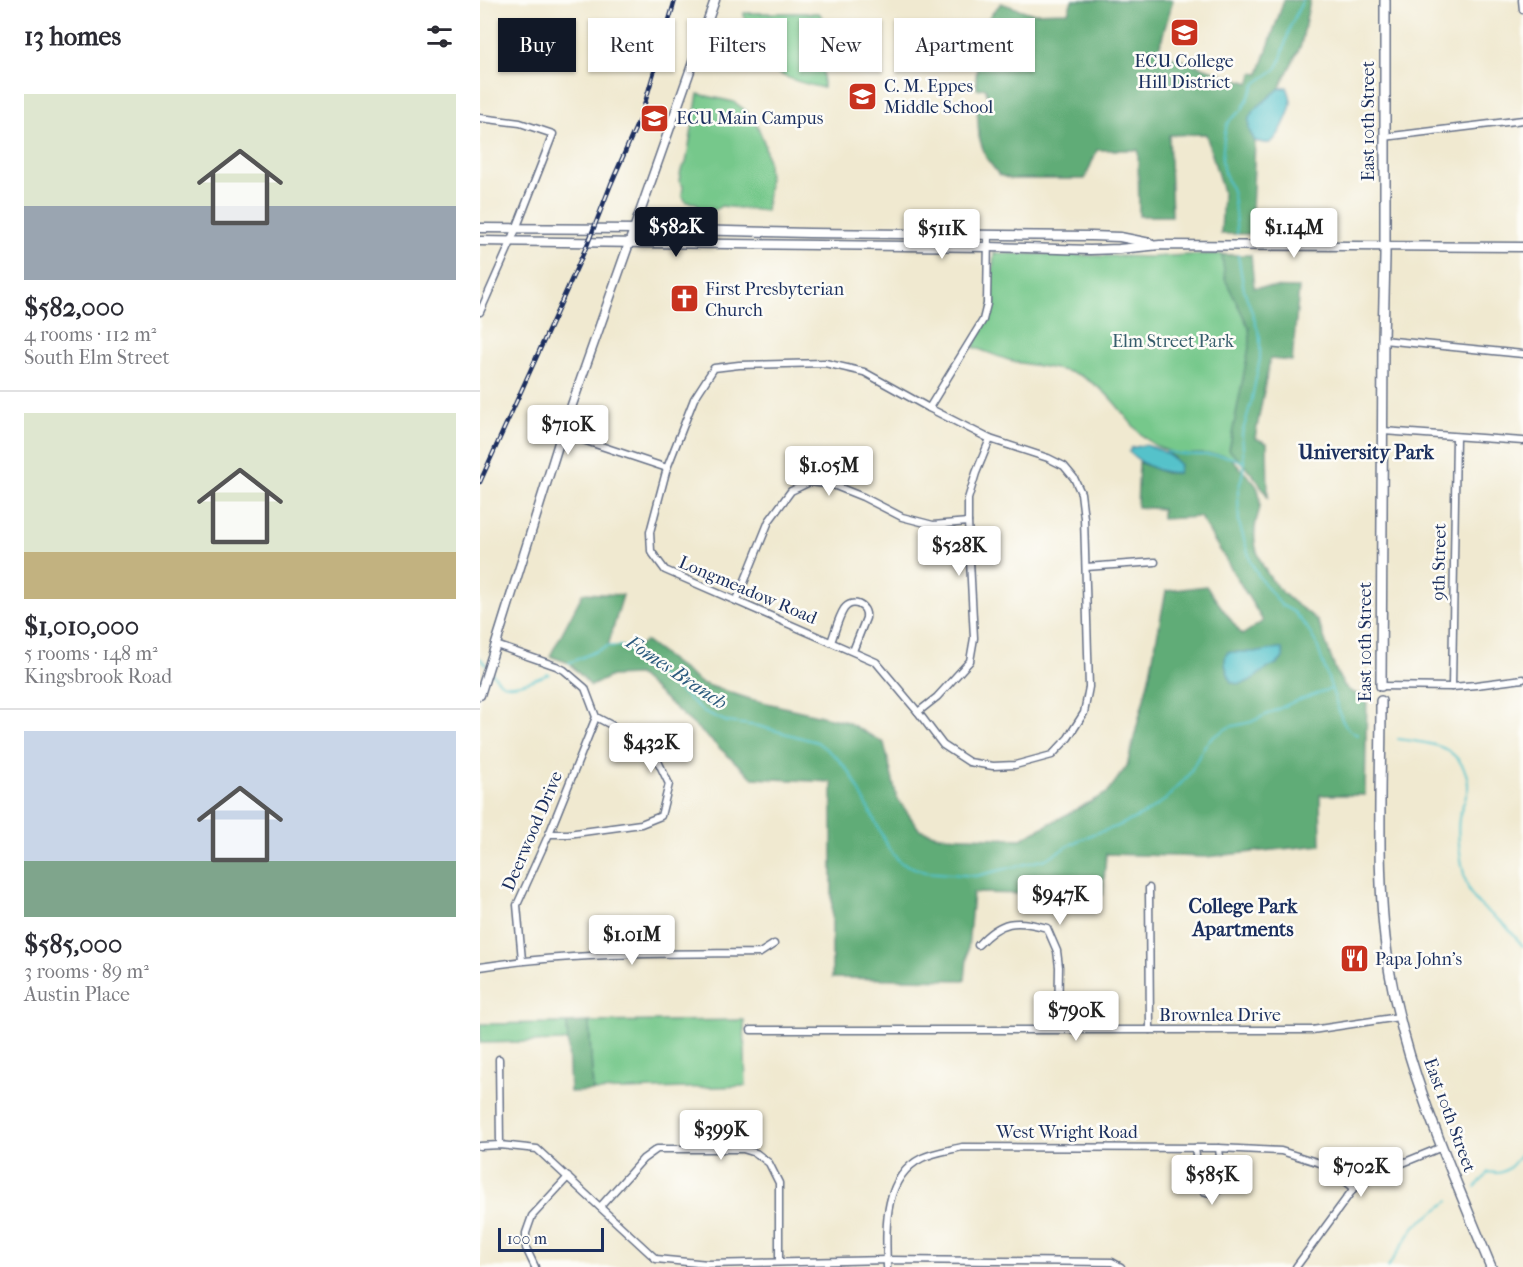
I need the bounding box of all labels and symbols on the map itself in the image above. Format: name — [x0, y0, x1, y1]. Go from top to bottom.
school or university icon: ECU College Hill District — [1168, 16, 1200, 48]
place label: ECU College Hill District — [1134, 51, 1234, 93]
street label: East 10th Street — [1358, 60, 1379, 181]
place label: C. M. Eppes Middle School — [884, 76, 993, 118]
school or university icon: C. M. Eppes Middle School — [847, 80, 879, 112]
school or university icon: ECU Main Campus — [639, 102, 671, 134]
place label: ECU Main Campus — [676, 108, 824, 129]
pin: $582K — [634, 207, 718, 258]
pin: $1.14M — [1245, 208, 1343, 259]
pin: $511K — [900, 209, 984, 260]
place label: First Presbyterian Church — [705, 279, 845, 321]
church icon: First Presbyterian Church — [668, 283, 700, 315]
park label: Elm Street Park — [1112, 331, 1235, 352]
pin: $710K — [526, 405, 610, 456]
district label: University Park — [1297, 441, 1435, 464]
pin: $1.05M — [780, 446, 878, 497]
street label: 9th Street — [1428, 523, 1451, 601]
pin: $528K — [917, 526, 1001, 577]
street label: Longmeadow Road — [676, 552, 820, 629]
street label: East 10th Street — [1355, 581, 1376, 702]
water label: Fomes Branch — [621, 630, 731, 714]
pin: $432K — [609, 723, 693, 774]
street label: Deerwood Drive — [498, 768, 567, 894]
pin: $947K — [1018, 875, 1102, 926]
district label: College Park Apartments — [1189, 895, 1298, 941]
pin: $1.01M — [583, 915, 681, 966]
restaurant icon: Papa John's — [1338, 943, 1370, 975]
place label: Papa John's — [1375, 949, 1463, 970]
pin: $790K — [1034, 991, 1118, 1042]
street label: Brownlea Drive — [1159, 1005, 1281, 1026]
street label: East 10th Street — [1419, 1055, 1480, 1176]
pin: $399K — [679, 1110, 763, 1161]
street label: West Wright Road — [995, 1122, 1138, 1143]
pin: $702K — [1319, 1147, 1403, 1198]
pin: $585K — [1170, 1155, 1254, 1206]
scale bar — [498, 1225, 604, 1252]

